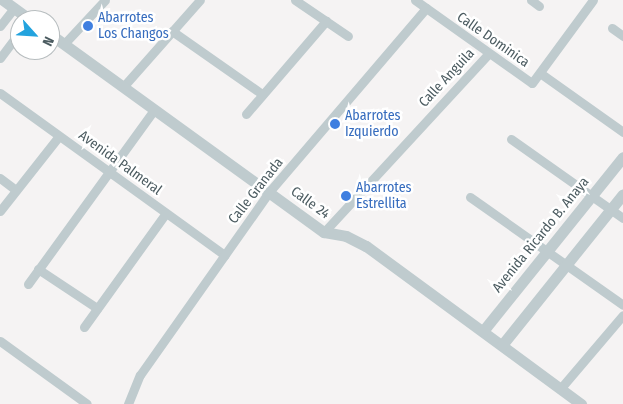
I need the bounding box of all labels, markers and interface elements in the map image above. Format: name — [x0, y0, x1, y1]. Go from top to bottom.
street label: Calle Dominica — [454, 9, 532, 71]
north arrow — [10, 10, 60, 60]
place label: Abarrotes Los Changos — [98, 10, 169, 42]
marker: Abarrotes Los Changos — [82, 20, 94, 32]
text: N — [39, 34, 58, 49]
street label: Calle Anguila — [416, 45, 478, 111]
place label: Abarrotes Izquierdo — [345, 108, 401, 140]
marker: Abarrotes Izquierdo — [329, 118, 341, 130]
street label: Avenida Palmeral — [75, 127, 165, 199]
street label: Calle Granada — [225, 155, 287, 227]
street label: Avenida Ricardo B. Anaya — [489, 174, 593, 296]
place label: Abarrotes Estrellita — [356, 180, 412, 212]
street label: Calle 24 — [287, 183, 333, 223]
marker: Abarrotes Estrellita — [340, 190, 352, 202]

